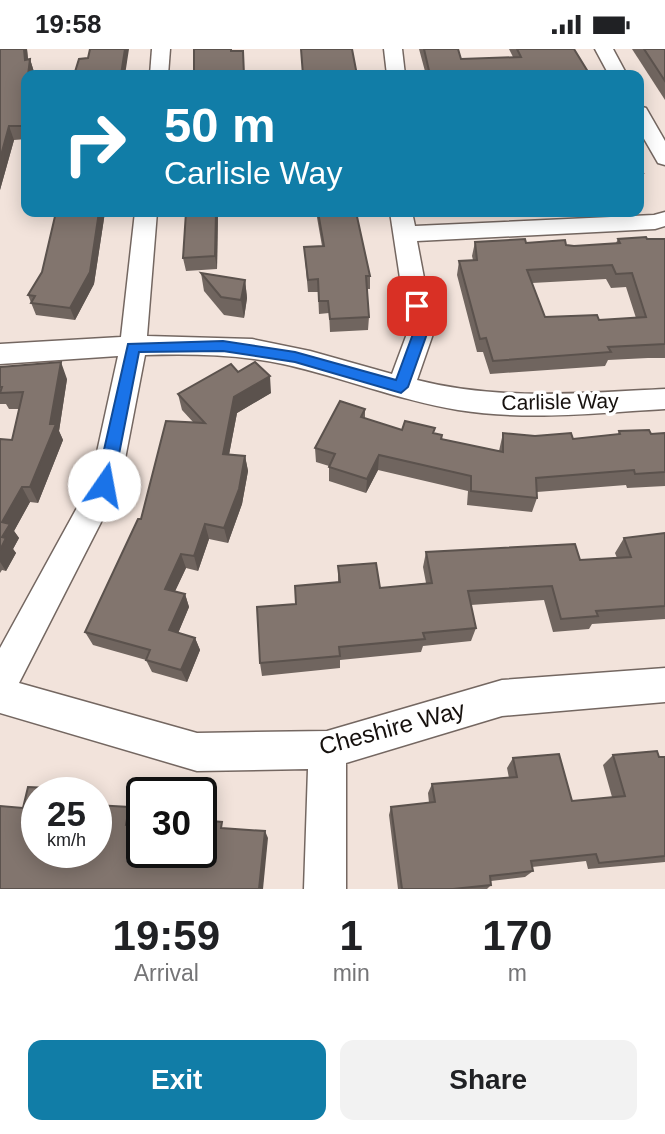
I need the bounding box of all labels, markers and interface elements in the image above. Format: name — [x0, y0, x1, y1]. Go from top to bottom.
text: 19:58 — [35, 9, 102, 39]
icon: right — [49, 98, 140, 189]
text: 50 m — [164, 98, 276, 152]
text: Carlisle Way — [164, 155, 342, 191]
pin — [387, 276, 447, 336]
icon: arrive — [398, 287, 436, 325]
street label: Carlisle Way — [501, 389, 619, 414]
position arrow — [67, 448, 141, 522]
street label: Cheshire Way — [316, 695, 468, 760]
speed limit sign: 30 — [126, 777, 217, 868]
text: 25 — [47, 794, 86, 833]
text: km/h — [47, 830, 86, 850]
text: 19:59 — [113, 912, 220, 959]
text: 1 — [339, 912, 363, 959]
text: 170 — [482, 912, 552, 959]
text: Arrival — [134, 960, 199, 986]
text: min — [333, 960, 370, 986]
text: m — [508, 960, 527, 986]
button: Exit — [28, 1040, 326, 1120]
button: Share — [340, 1040, 637, 1120]

